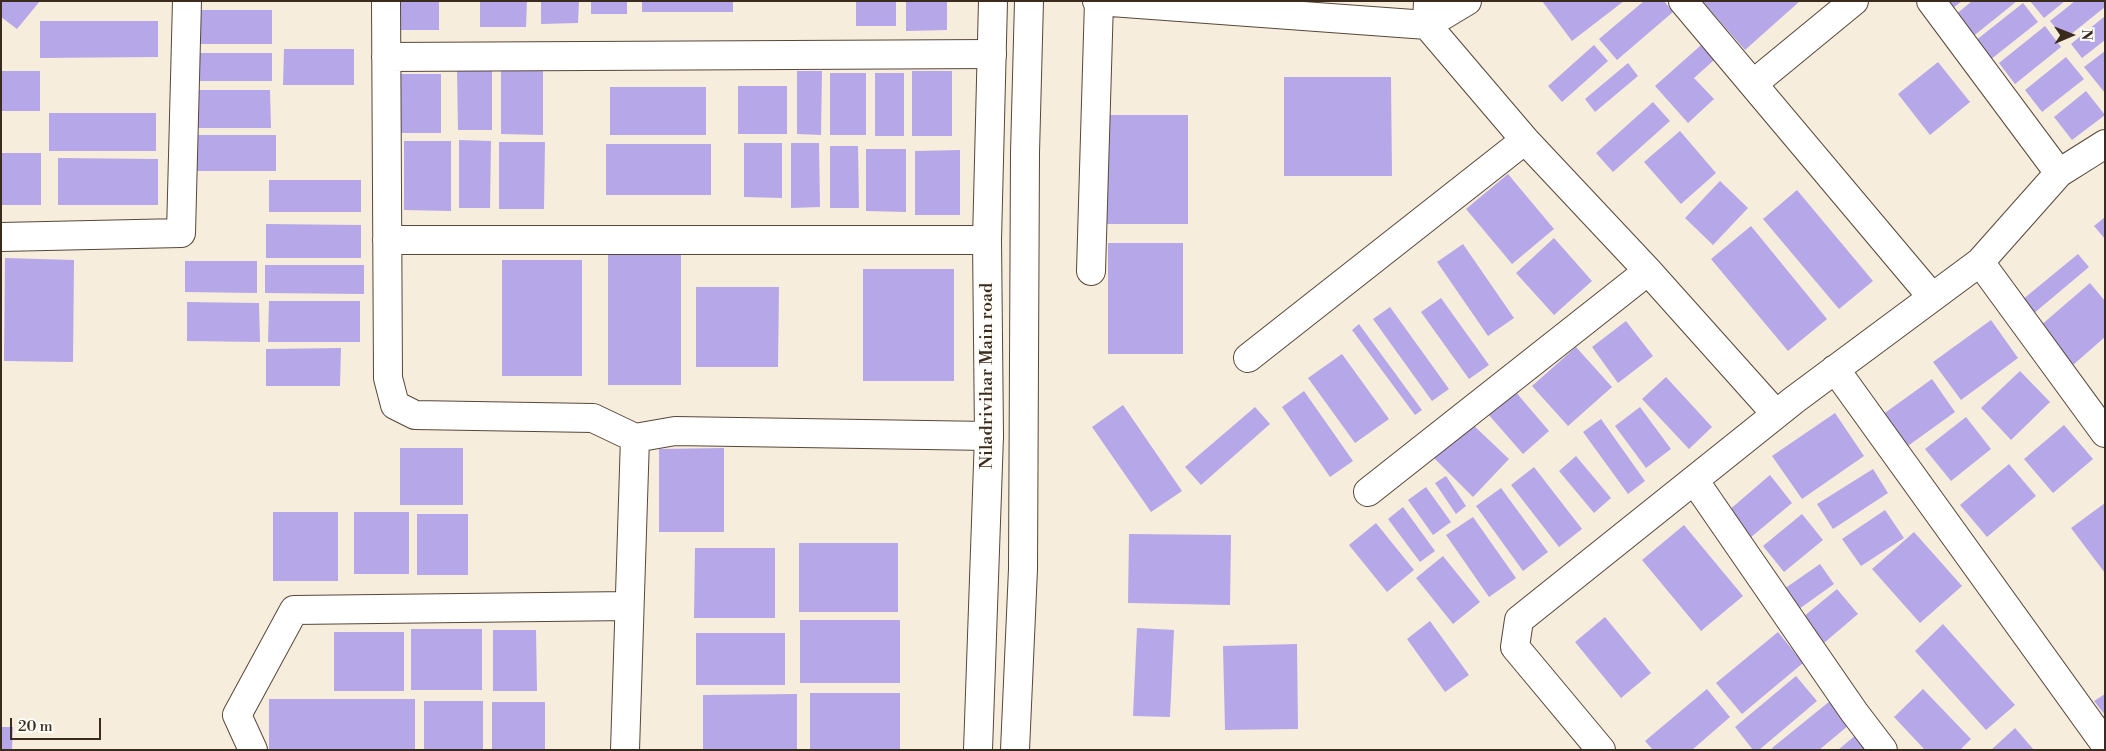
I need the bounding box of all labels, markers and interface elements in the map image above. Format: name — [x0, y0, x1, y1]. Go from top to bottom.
north arrow — [2046, 10, 2096, 60]
text: N — [2077, 29, 2095, 40]
street label: Niladrivihar Main road — [977, 283, 999, 469]
scale bar — [12, 708, 104, 740]
text: 20 m — [18, 717, 53, 736]

